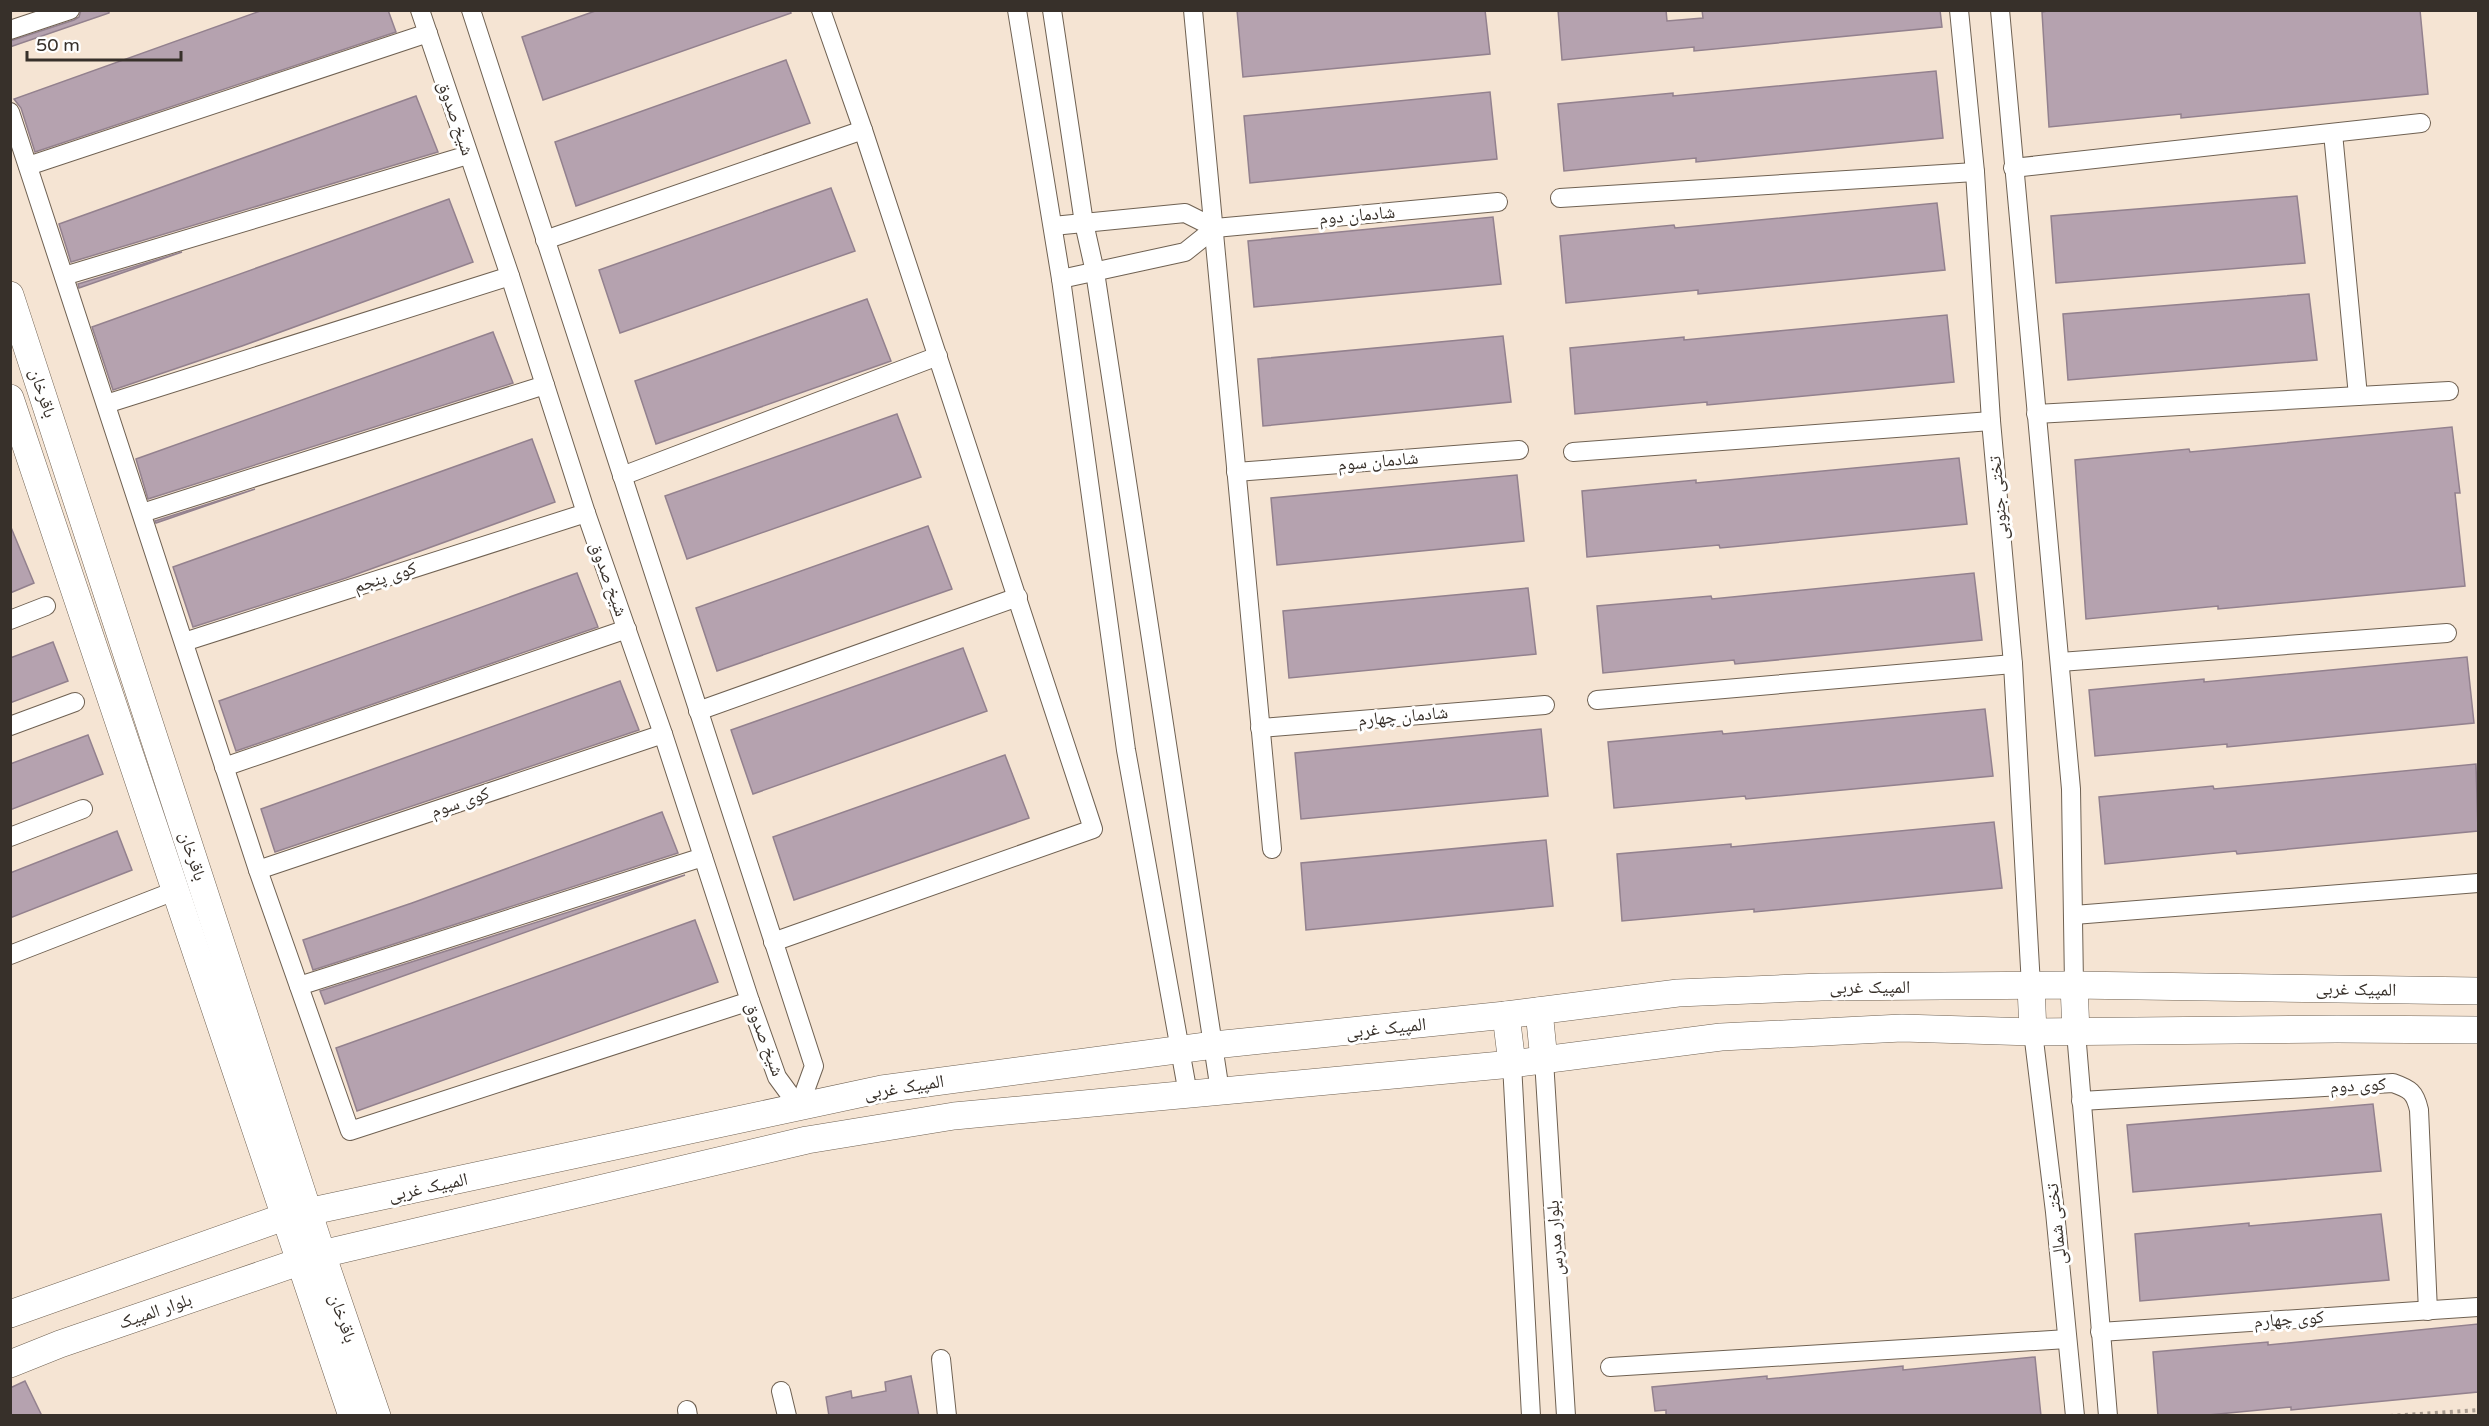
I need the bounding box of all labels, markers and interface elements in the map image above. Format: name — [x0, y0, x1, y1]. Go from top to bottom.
scale bar — [27, 24, 182, 62]
text: 50 m — [36, 34, 80, 56]
street label: شیخ صدوق — [432, 78, 479, 159]
street label: شادمان دوم — [1318, 201, 1396, 230]
street label: باقرخان — [25, 365, 61, 421]
street label: شادمان سوم — [1337, 447, 1419, 476]
street label: تختی جنوبی — [1983, 455, 2013, 541]
street label: شیخ صدوق — [584, 539, 633, 620]
street label: کوی پنجم — [351, 556, 420, 598]
street label: شادمان چهارم — [1357, 701, 1449, 732]
street label: کوی سوم — [428, 782, 493, 823]
street label: باقرخان — [175, 828, 211, 884]
street label: المپیک غربی — [1830, 976, 1910, 998]
street label: المپیک غربی — [2315, 977, 2397, 1001]
street label: شیخ صدوق — [740, 999, 789, 1080]
street label: المپیک غربی — [1345, 1013, 1427, 1043]
street label: المپیک غربی — [862, 1070, 946, 1104]
street label: کوی دوم — [2329, 1073, 2387, 1098]
street label: المپیک غربی — [386, 1168, 470, 1206]
street label: تختی شمالی — [2041, 1182, 2071, 1266]
street label: بلوار مدرس — [1541, 1199, 1569, 1276]
street label: بلوار المپیک — [115, 1288, 195, 1334]
street label: باقرخان — [324, 1290, 362, 1346]
street label: کوی چهارم — [2253, 1306, 2325, 1333]

